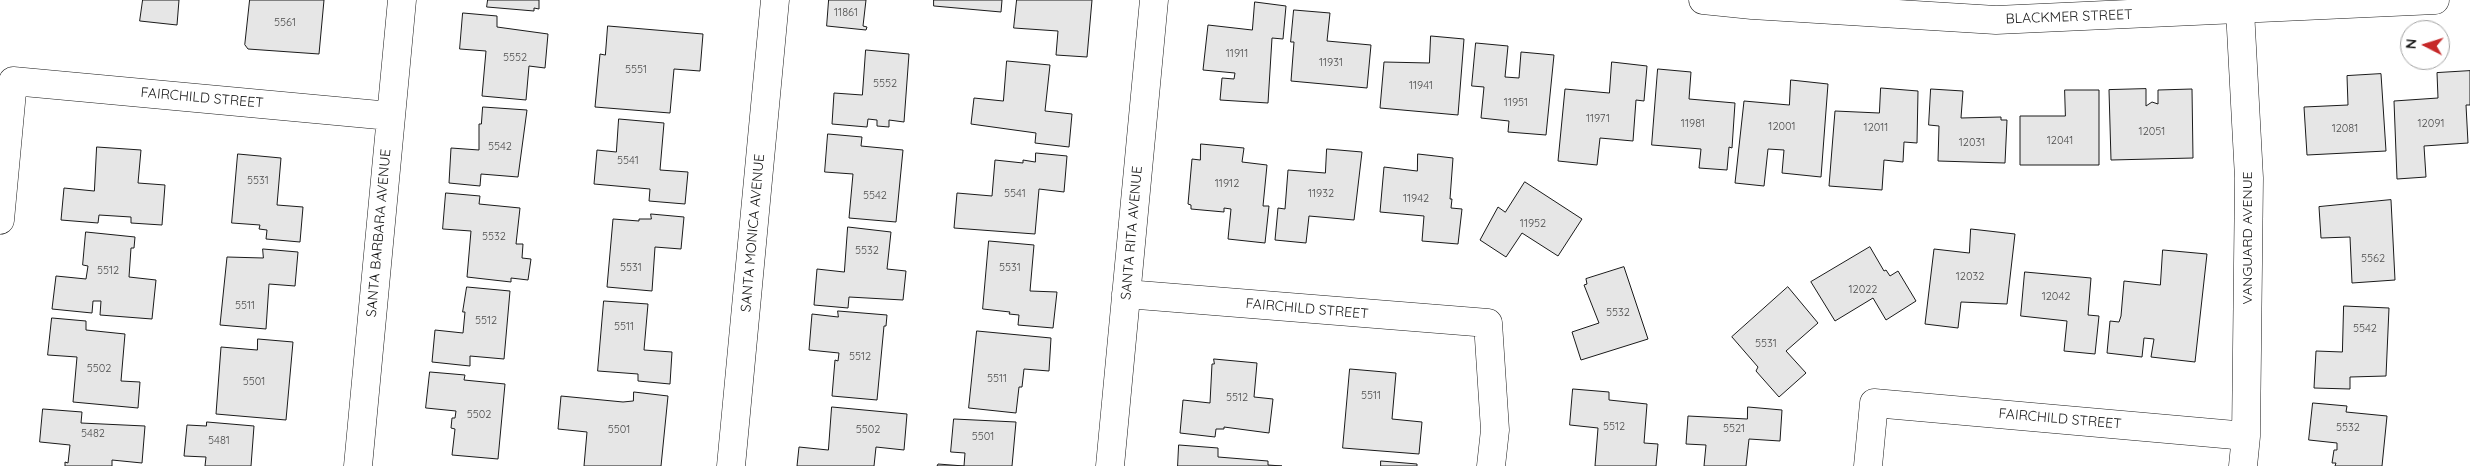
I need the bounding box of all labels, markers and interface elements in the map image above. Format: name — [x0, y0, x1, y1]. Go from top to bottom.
house number: 11861 — [834, 6, 858, 20]
street label: BLACKMER STREET — [2005, 6, 2133, 28]
house number: 5561 — [274, 16, 296, 30]
north arrow — [2400, 20, 2450, 70]
text: N — [2402, 38, 2420, 50]
house number: 11911 — [1226, 47, 1248, 61]
house number: 5552 — [503, 51, 527, 65]
house number: 11931 — [1319, 56, 1343, 70]
house number: 5551 — [625, 63, 647, 77]
house number: 5552 — [873, 77, 897, 91]
house number: 11941 — [1409, 79, 1433, 93]
street label: FAIRCHILD STREET — [140, 84, 264, 112]
house number: 11951 — [1504, 96, 1528, 110]
house number: 11971 — [1586, 112, 1610, 126]
house number: 11981 — [1681, 117, 1705, 131]
house number: 12091 — [2418, 117, 2444, 131]
house number: 12001 — [1768, 120, 1796, 134]
house number: 12011 — [1864, 121, 1888, 135]
house number: 12081 — [2332, 122, 2358, 136]
house number: 12051 — [2139, 125, 2165, 139]
house number: 12041 — [2047, 134, 2073, 148]
house number: 12031 — [1959, 136, 1985, 150]
house number: 5542 — [488, 140, 512, 154]
street label: SANTA BARBARA AVENUE — [363, 148, 395, 318]
street label: SANTA MONICA AVENUE — [738, 153, 768, 313]
house number: 5541 — [617, 154, 639, 168]
street label: SANTA RITA AVENUE — [1118, 165, 1146, 301]
street label: VANGUARD AVENUE — [2240, 171, 2256, 305]
house number: 5531 — [247, 174, 269, 188]
house number: 11912 — [1215, 177, 1239, 191]
house number: 5541 — [1004, 187, 1026, 201]
house number: 11932 — [1308, 187, 1334, 201]
house number: 5542 — [863, 189, 887, 203]
house number: 11942 — [1403, 192, 1429, 206]
house number: 11952 — [1520, 217, 1546, 231]
house number: 5532 — [482, 230, 506, 244]
house number: 5532 — [855, 244, 879, 258]
house number: 5562 — [2361, 252, 2385, 266]
house number: 5531 — [620, 261, 642, 275]
house number: 5531 — [999, 261, 1021, 275]
house number: 5512 — [97, 264, 119, 278]
house number: 12032 — [1956, 270, 1984, 284]
house number: 12022 — [1849, 283, 1877, 297]
house number: 12042 — [2042, 290, 2070, 304]
street label: FAIRCHILD STREET — [1245, 295, 1369, 323]
house number: 5511 — [235, 299, 255, 313]
house number: 5532 — [1606, 306, 1630, 320]
house number: 5512 — [475, 314, 497, 328]
house number: 5511 — [614, 320, 634, 334]
house number: 5542 — [2353, 322, 2377, 336]
house number: 5531 — [1755, 337, 1777, 351]
house number: 5512 — [849, 350, 871, 364]
house number: 5502 — [87, 362, 111, 376]
house number: 5511 — [987, 372, 1007, 386]
house number: 5501 — [243, 375, 265, 389]
house number: 5511 — [1361, 389, 1381, 403]
house number: 5512 — [1226, 391, 1248, 405]
street label: FAIRCHILD STREET — [1998, 405, 2122, 433]
house number: 5502 — [467, 408, 491, 422]
house number: 5512 — [1603, 420, 1625, 434]
house number: 5532 — [2336, 421, 2360, 435]
house number: 5521 — [1723, 422, 1745, 436]
house number: 5501 — [608, 423, 630, 437]
house number: 5502 — [856, 423, 880, 437]
house number: 5482 — [81, 427, 105, 441]
house number: 5501 — [972, 430, 994, 444]
house number: 5481 — [208, 434, 230, 448]

